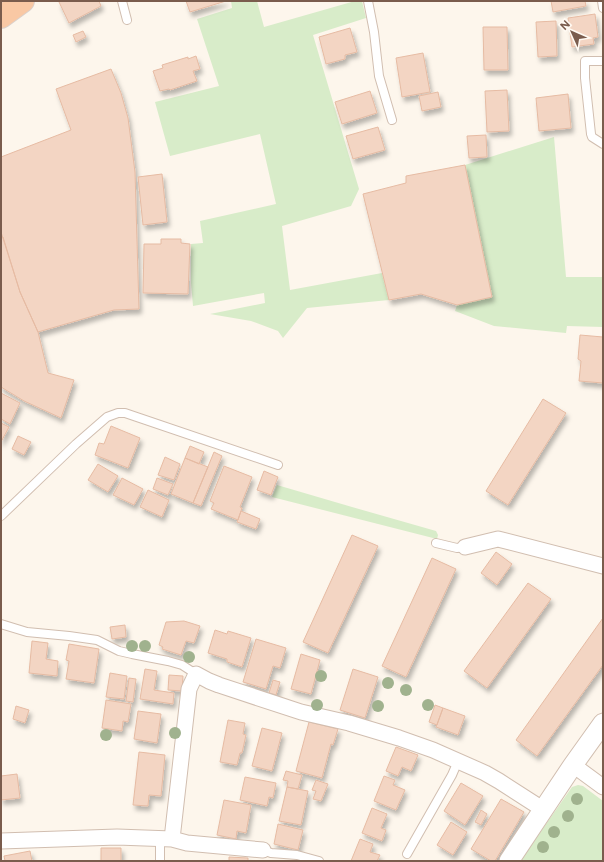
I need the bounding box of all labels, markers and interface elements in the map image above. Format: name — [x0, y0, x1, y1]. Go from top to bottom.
north arrow — [552, 12, 592, 52]
text: N — [558, 18, 573, 33]

